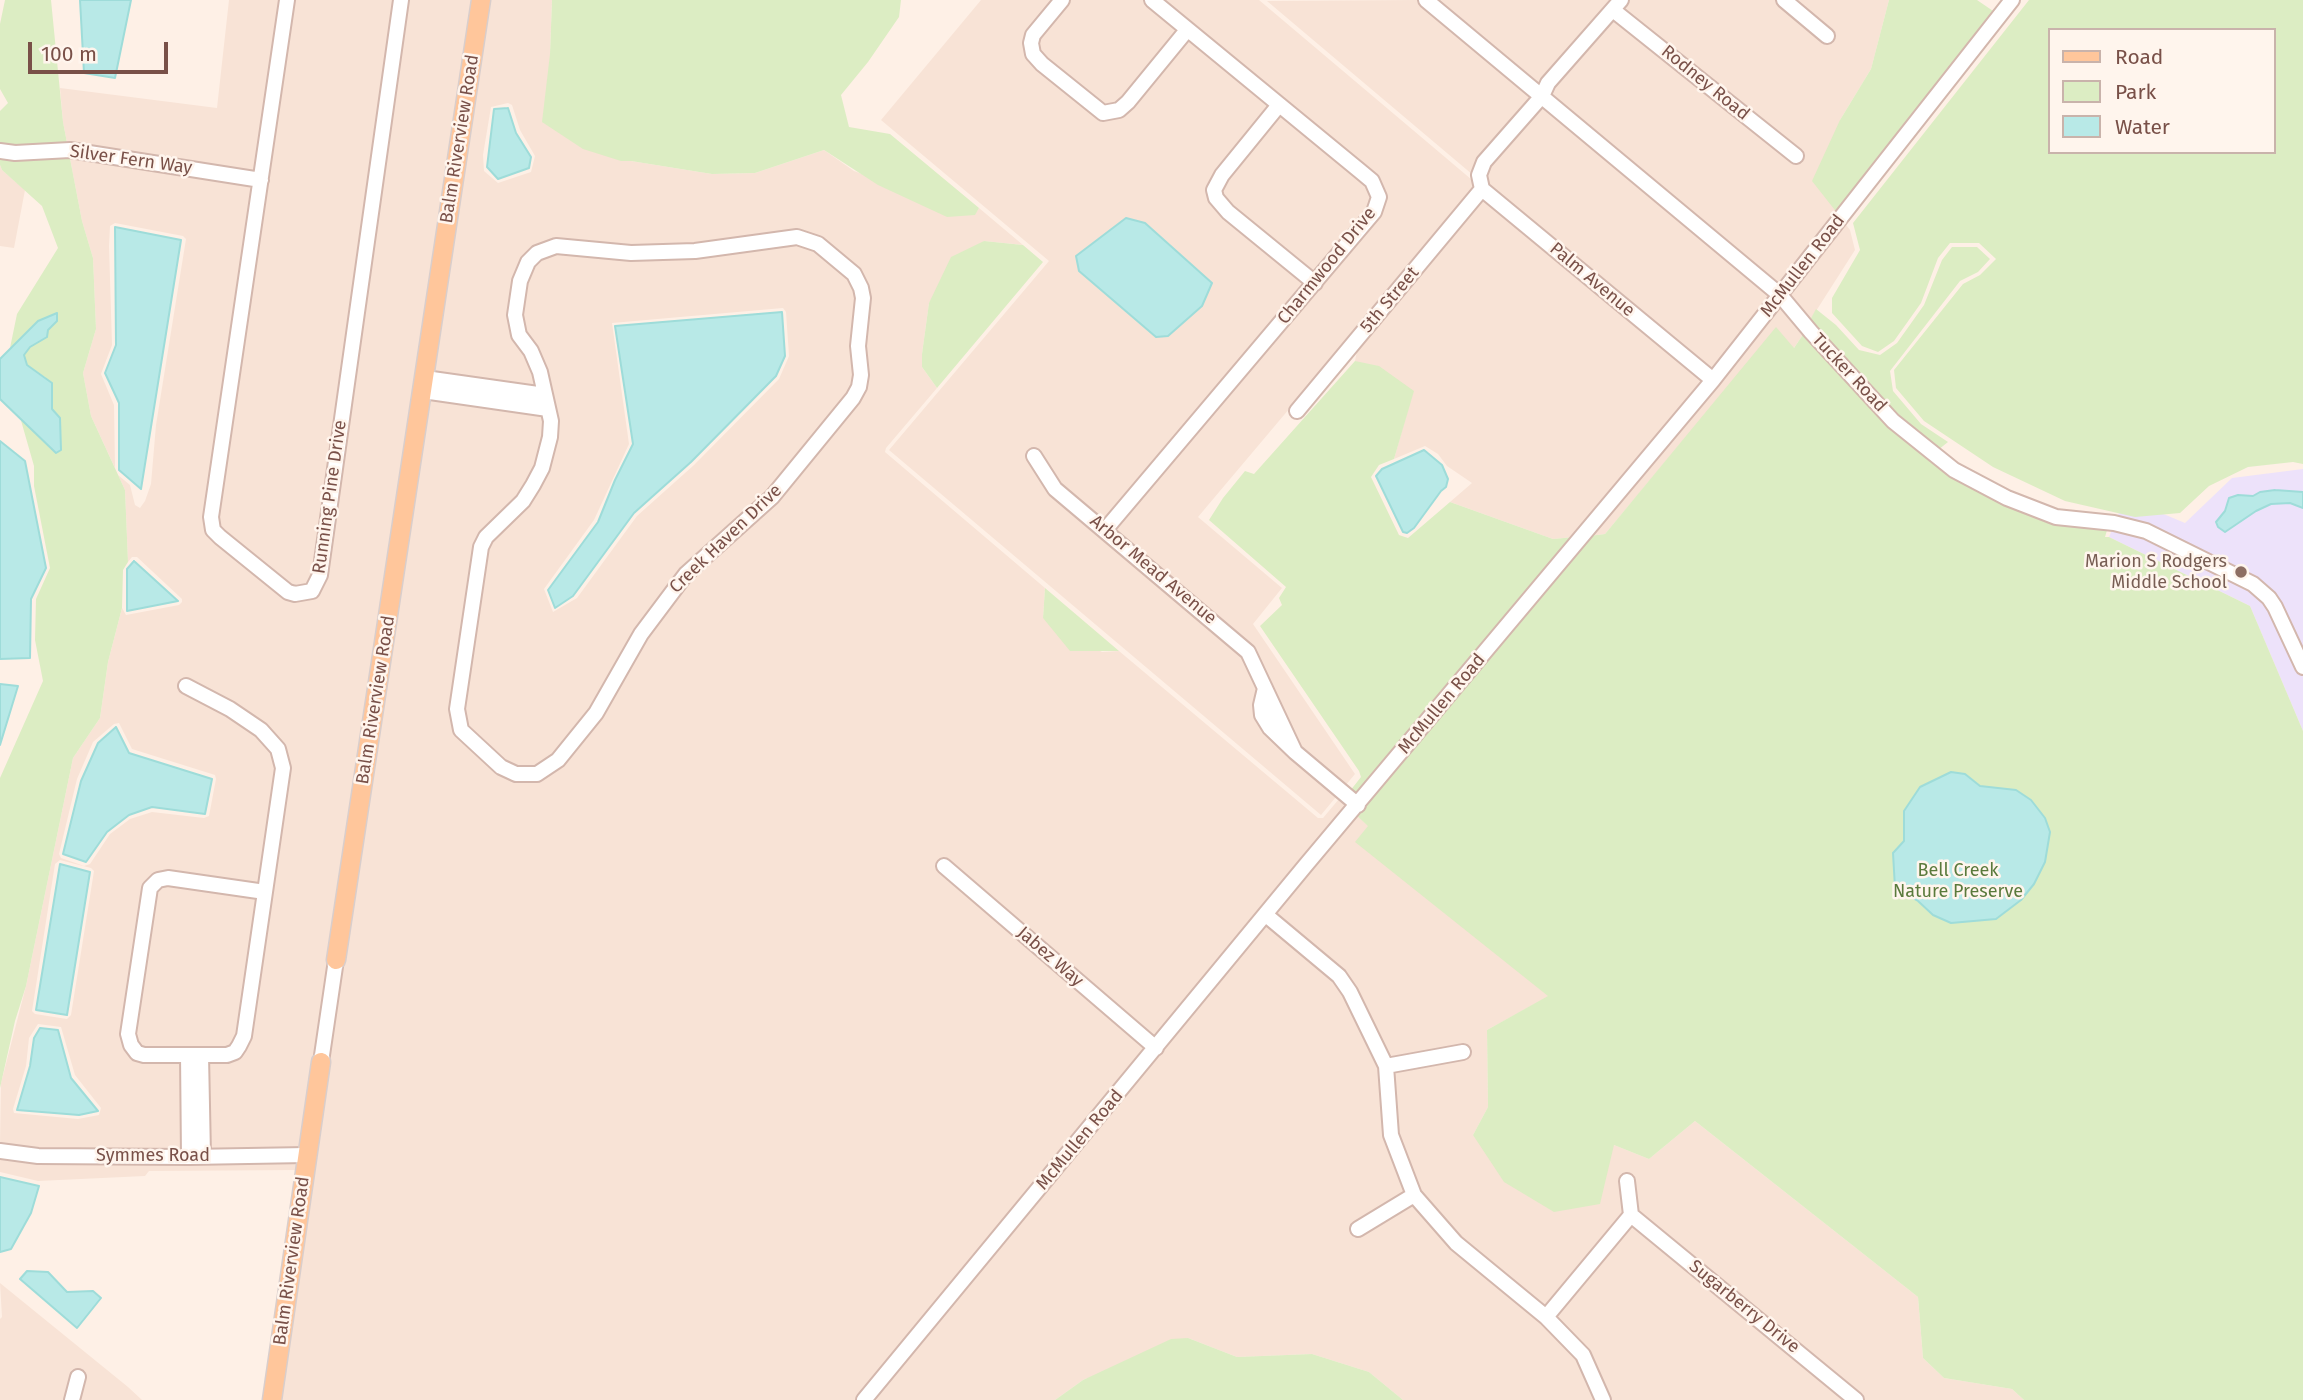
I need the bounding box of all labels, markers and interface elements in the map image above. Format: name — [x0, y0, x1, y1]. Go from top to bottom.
scale bar — [32, 28, 172, 72]
legend — [2048, 28, 2275, 154]
text: 100 m — [41, 41, 97, 67]
street label: Rodney Road — [1657, 41, 1753, 125]
text: Road — [2115, 44, 2163, 70]
street label: Balm Riverview Road — [436, 53, 484, 225]
text: Park — [2115, 79, 2156, 105]
text: Water — [2115, 114, 2170, 140]
street label: Silver Fern Way — [68, 141, 194, 179]
street label: Charmwood Drive — [1273, 203, 1381, 329]
street label: McMullen Road — [1756, 210, 1850, 322]
street label: Palm Avenue — [1545, 238, 1639, 322]
street label: 5th Street — [1356, 263, 1424, 337]
street label: Tucker Road — [1807, 329, 1891, 417]
street label: Running Pine Drive — [309, 419, 351, 575]
street label: Creek Haven Drive — [665, 480, 787, 598]
street label: Arbor Mead Avenue — [1085, 511, 1221, 629]
place label: Marion S Rodgers Middle School — [2085, 551, 2227, 594]
marker: Marion S Rodgers Middle School — [2233, 564, 2249, 580]
street label: Balm Riverview Road — [352, 614, 400, 786]
street label: McMullen Road — [1394, 649, 1490, 759]
park label: Bell Creek Nature Preserve — [1893, 860, 2023, 903]
street label: Jabez Way — [1012, 922, 1088, 992]
street label: McMullen Road — [1032, 1085, 1128, 1195]
street label: Symmes Road — [96, 1145, 210, 1167]
street label: Balm Riverview Road — [269, 1175, 315, 1347]
street label: Sugarberry Drive — [1684, 1256, 1804, 1358]

